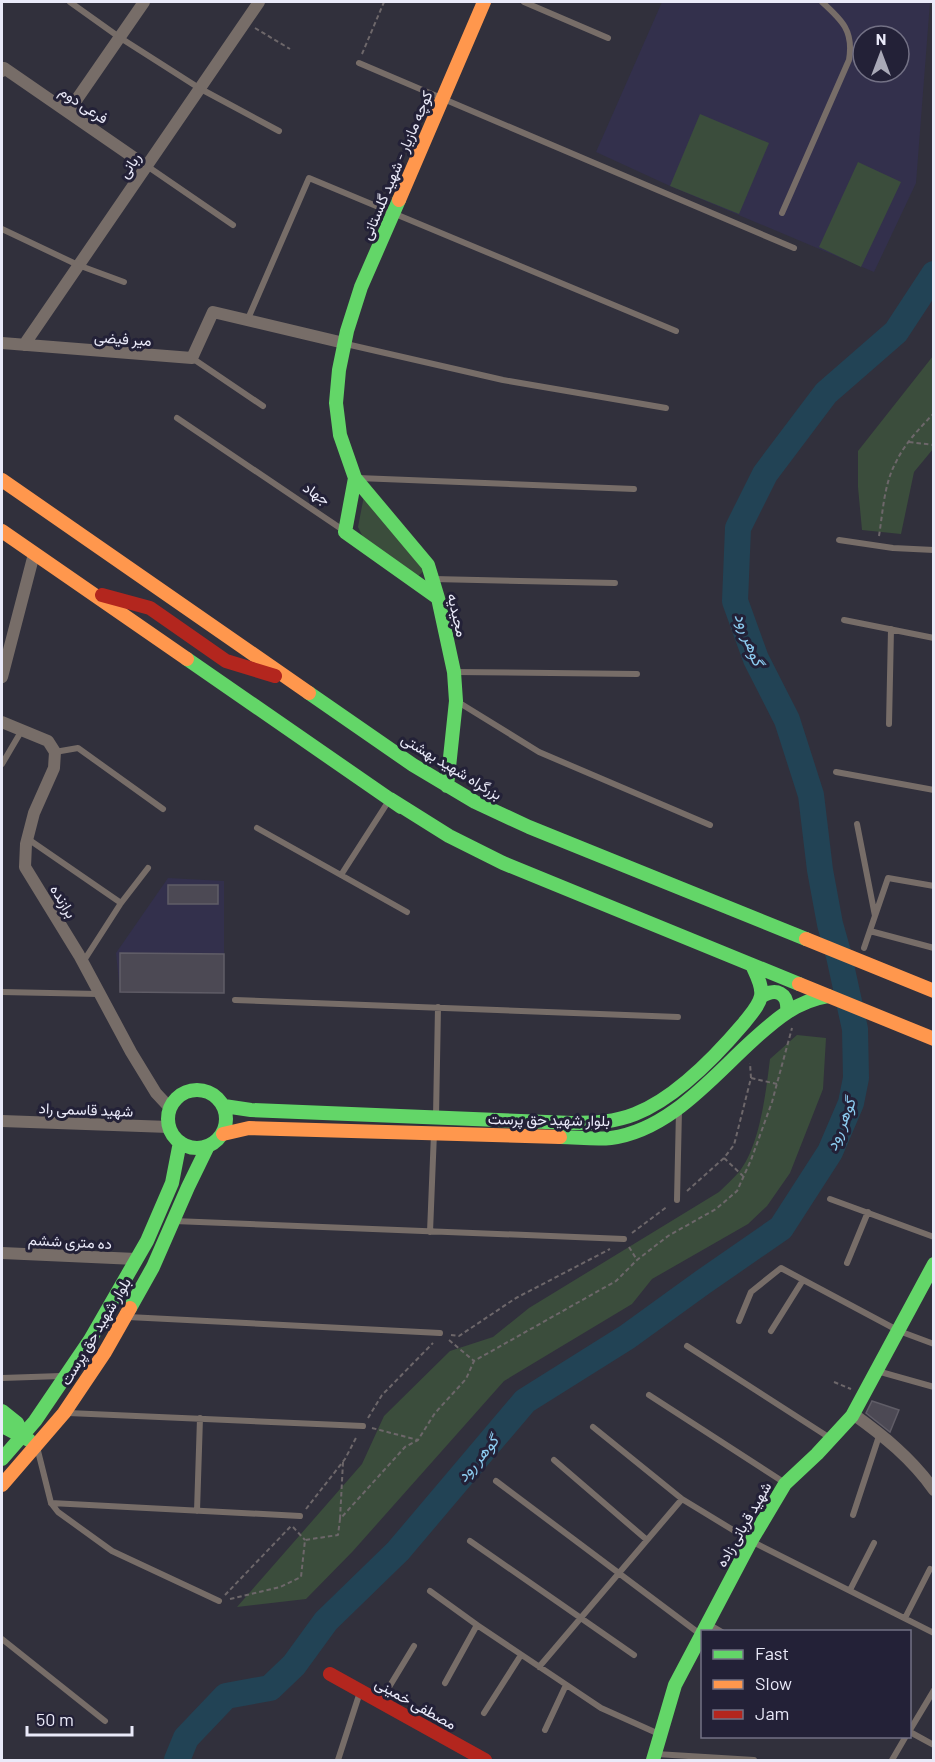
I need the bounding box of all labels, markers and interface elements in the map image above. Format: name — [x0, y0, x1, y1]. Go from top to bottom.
north arrow — [851, 24, 911, 84]
text: N — [876, 29, 886, 48]
street label: فرعی دوم — [55, 81, 112, 129]
street label: کوچه مازیار - شهید گلستانی — [356, 87, 438, 243]
street label: ربانی — [114, 149, 146, 182]
street label: میر فیضی — [93, 327, 152, 351]
street label: جهاد — [300, 478, 334, 509]
street label: مجیدیه — [443, 591, 472, 639]
water label: گوهر رود — [729, 610, 770, 671]
street label: بزرگراه شهید بهشتی — [397, 729, 506, 805]
street label: برازنده — [46, 881, 81, 922]
water label: گوهر رود — [821, 1092, 862, 1154]
street label: شهید قاسمی راد — [38, 1098, 134, 1122]
street label: بلوار شهید حق پرست — [488, 1109, 610, 1131]
street label: ده متری ششم — [28, 1230, 112, 1254]
street label: بلوار شهید حق پرست — [56, 1274, 136, 1389]
water label: گوهر رود — [452, 1429, 505, 1486]
street label: شهید قربانی زاده — [711, 1478, 776, 1571]
legend — [701, 1630, 911, 1738]
text: Fast — [755, 1642, 789, 1664]
text: Slow — [755, 1672, 792, 1694]
street label: مصطفی خمینی — [371, 1673, 460, 1734]
scale bar — [27, 1699, 132, 1737]
text: Jam — [755, 1702, 789, 1724]
text: 50 m — [36, 1708, 74, 1730]

